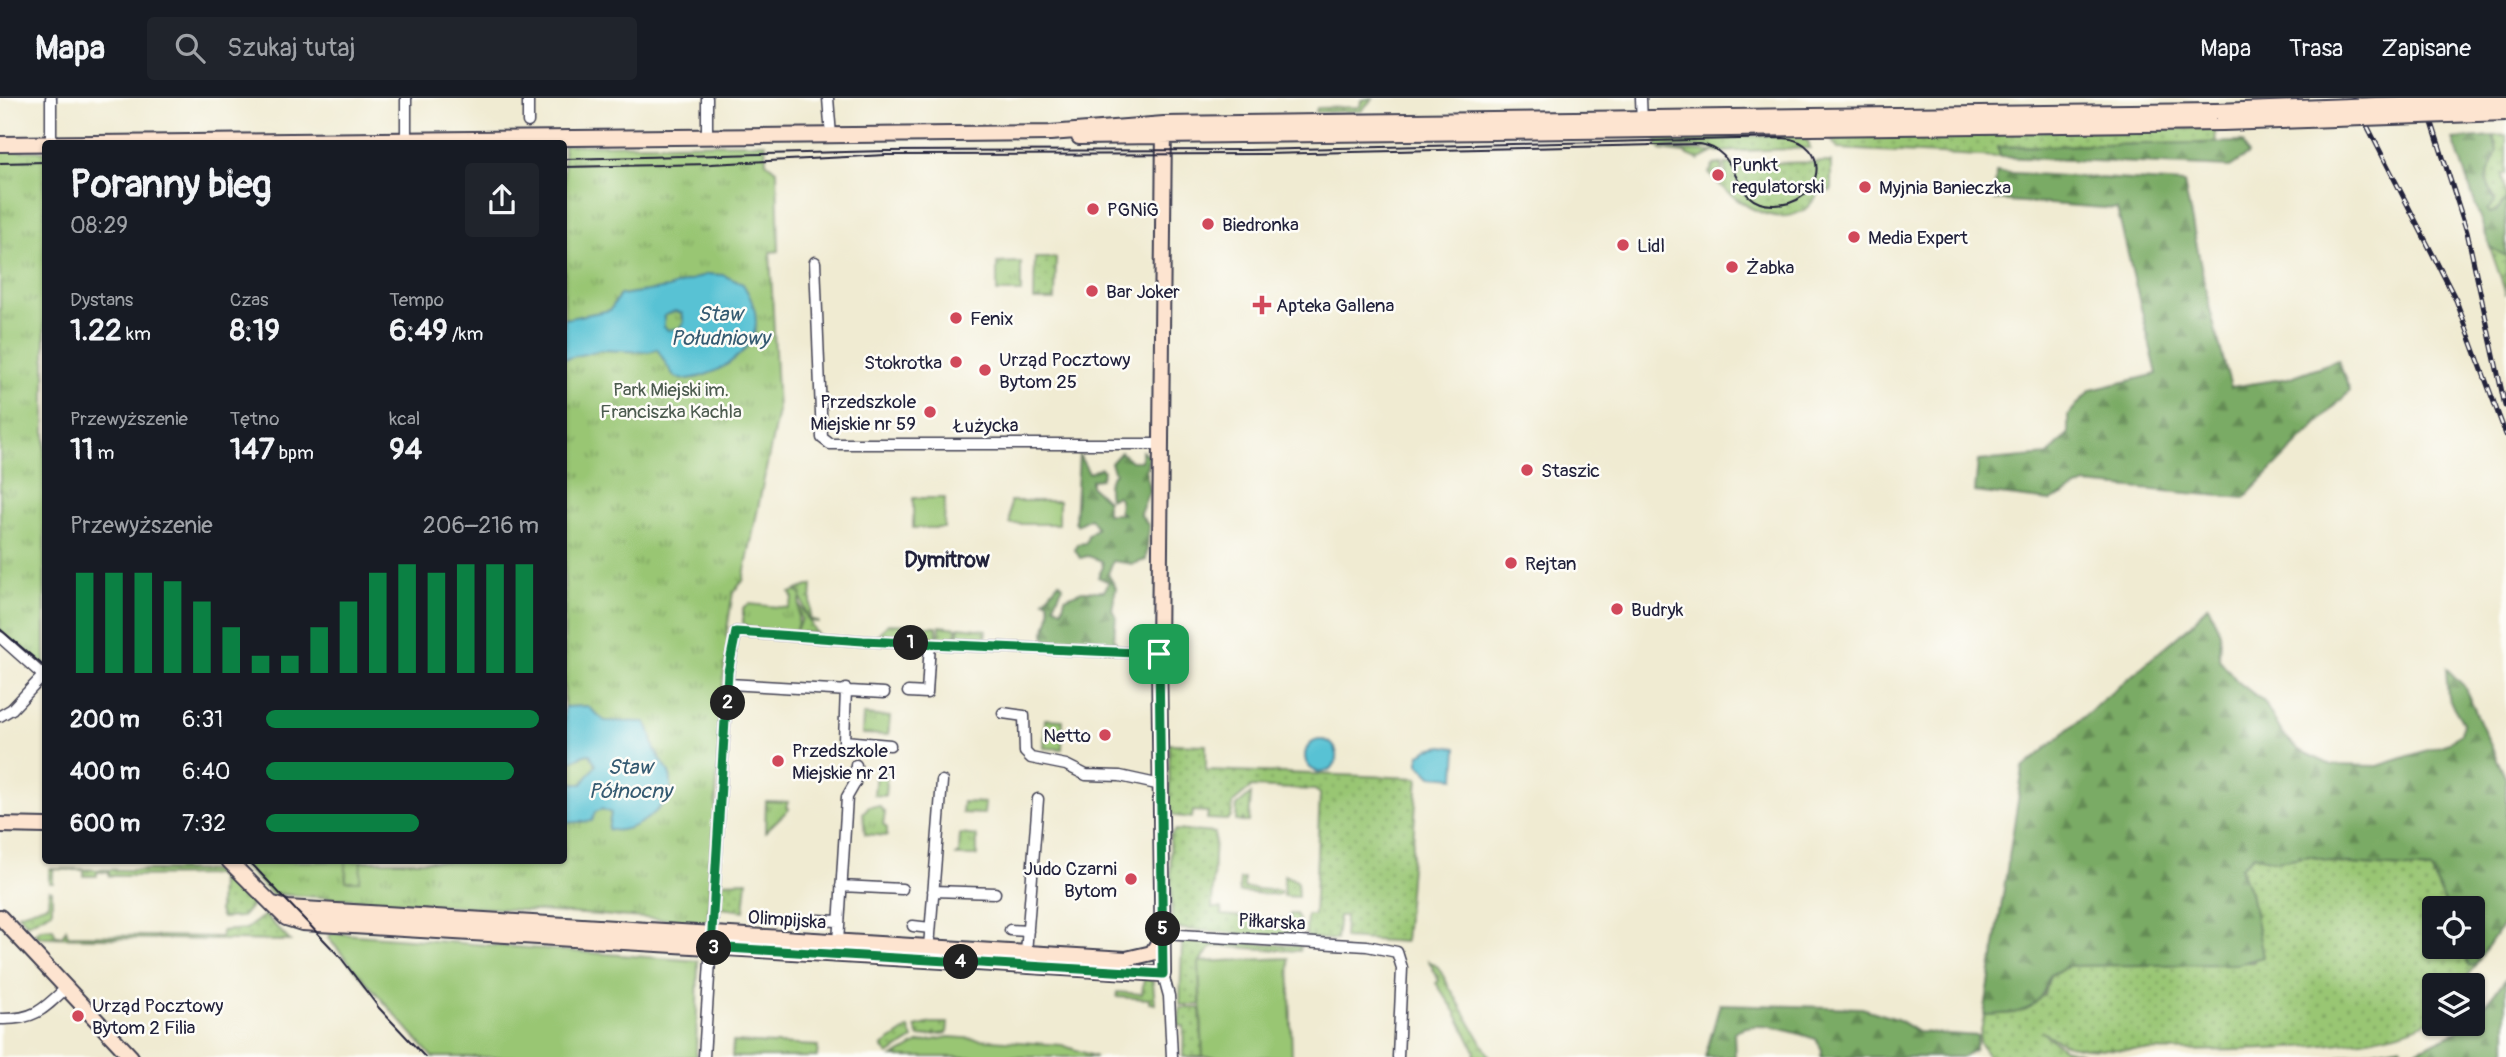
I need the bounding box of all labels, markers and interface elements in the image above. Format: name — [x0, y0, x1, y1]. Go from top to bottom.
search box — [147, 17, 637, 80]
text: Mapa — [35, 28, 105, 69]
icon: search — [171, 29, 209, 67]
text: Szukaj tutaj — [227, 32, 355, 64]
text: Mapa — [2200, 34, 2251, 63]
text: Trasa — [2289, 34, 2343, 63]
text: Zapisane — [2381, 34, 2471, 63]
place label: Punkt regulatorski — [1732, 153, 1824, 199]
text: Poranny bieg — [70, 161, 271, 209]
button: share — [465, 163, 539, 237]
marker: Punkt regulatorski — [1710, 167, 1726, 183]
place label: Myjnia Banieczka — [1879, 176, 2011, 200]
marker: Myjnia Banieczka — [1857, 179, 1873, 195]
place label: PGNiG — [1107, 198, 1159, 222]
marker: PGNiG — [1085, 201, 1101, 217]
text: 08:29 — [70, 211, 128, 240]
place label: Biedronka — [1222, 213, 1299, 237]
marker: Biedronka — [1200, 216, 1216, 232]
place label: Media Expert — [1868, 226, 1968, 250]
marker: Media Expert — [1846, 229, 1862, 245]
place label: Lidl — [1637, 234, 1665, 258]
marker: Lidl — [1615, 237, 1631, 253]
place label: Żabka — [1746, 256, 1795, 280]
marker: Żabka — [1724, 259, 1740, 275]
place label: Bar Joker — [1106, 280, 1180, 304]
marker: Bar Joker — [1084, 283, 1100, 299]
text: Dystans — [70, 288, 133, 312]
text: Czas — [230, 288, 269, 312]
text: Tempo — [389, 288, 444, 312]
place label: Apteka Gallena — [1276, 294, 1394, 318]
marker: Apteka Gallena — [1254, 297, 1270, 313]
water label: Staw Południowy — [671, 301, 772, 352]
place label: Fenix — [970, 307, 1014, 331]
marker: Fenix — [948, 310, 964, 326]
text: 1.22 — [70, 312, 122, 349]
text: 8:19 — [230, 312, 280, 349]
text: 6:49 — [389, 312, 448, 349]
text: km — [122, 322, 151, 346]
text: /km — [448, 322, 483, 346]
place label: Urząd Pocztowy Bytom 25 — [999, 348, 1130, 394]
place label: Stokrotka — [864, 351, 942, 375]
marker: Stokrotka — [948, 354, 964, 370]
marker: Urząd Pocztowy Bytom 25 — [977, 362, 993, 378]
park label: Park Miejski im. Franciszka Kachla — [600, 378, 742, 424]
place label: Przedszkole Miejskie nr 59 — [810, 390, 917, 436]
marker: Przedszkole Miejskie nr 59 — [922, 404, 938, 420]
text: Przewyższenie — [70, 407, 188, 431]
text: Tętno — [230, 407, 279, 431]
text: kcal — [389, 407, 420, 431]
street label: Łużycka — [952, 413, 1019, 439]
text: 11 — [70, 431, 93, 468]
text: 147 — [230, 431, 275, 468]
text: 94 — [389, 431, 422, 468]
text: m — [93, 441, 114, 465]
text: bpm — [275, 441, 314, 465]
place label: Staszic — [1541, 459, 1600, 483]
marker: Staszic — [1519, 462, 1535, 478]
text: Przewyższenie — [70, 511, 213, 540]
text: 206–216 m — [423, 511, 539, 540]
district label: Dymitrow — [904, 547, 990, 574]
place label: Rejtan — [1525, 552, 1576, 576]
marker: Rejtan — [1503, 555, 1519, 571]
place label: Budryk — [1631, 598, 1684, 622]
marker: Budryk — [1609, 601, 1625, 617]
pin — [1129, 624, 1189, 684]
pin: 1 — [894, 626, 928, 660]
text: 1 — [907, 630, 914, 654]
icon: arrive — [1140, 635, 1178, 673]
pin: 2 — [710, 686, 746, 720]
text: 2 — [722, 690, 733, 714]
text: 200 m — [70, 705, 140, 734]
text: 6:31 — [182, 705, 223, 734]
place label: Netto — [1043, 724, 1091, 748]
marker: Netto — [1097, 727, 1113, 743]
place label: Przedszkole Miejskie nr 21 — [792, 739, 896, 785]
marker: Przedszkole Miejskie nr 21 — [770, 753, 786, 769]
water label: Staw Północny — [589, 754, 675, 805]
text: 400 m — [70, 757, 140, 786]
text: 6:40 — [182, 757, 231, 786]
text: 600 m — [70, 809, 140, 838]
text: 7:32 — [182, 809, 226, 838]
place label: Judo Czarni Bytom — [1024, 857, 1117, 903]
marker: Judo Czarni Bytom — [1123, 871, 1139, 887]
map controls — [2422, 896, 2485, 1036]
button: locate — [2422, 896, 2485, 959]
street label: Olimpijska — [747, 905, 827, 935]
street label: Piłkarska — [1238, 908, 1306, 936]
pin: 5 — [1146, 912, 1180, 946]
text: 5 — [1157, 916, 1168, 940]
pin: 3 — [696, 930, 732, 966]
text: 3 — [708, 935, 719, 959]
pin: 4 — [944, 944, 978, 980]
text: 4 — [955, 949, 966, 973]
button: layers — [2422, 973, 2485, 1036]
place label: Urząd Pocztowy Bytom 2 Filia — [92, 994, 223, 1040]
marker: Urząd Pocztowy Bytom 2 Filia — [70, 1008, 86, 1024]

